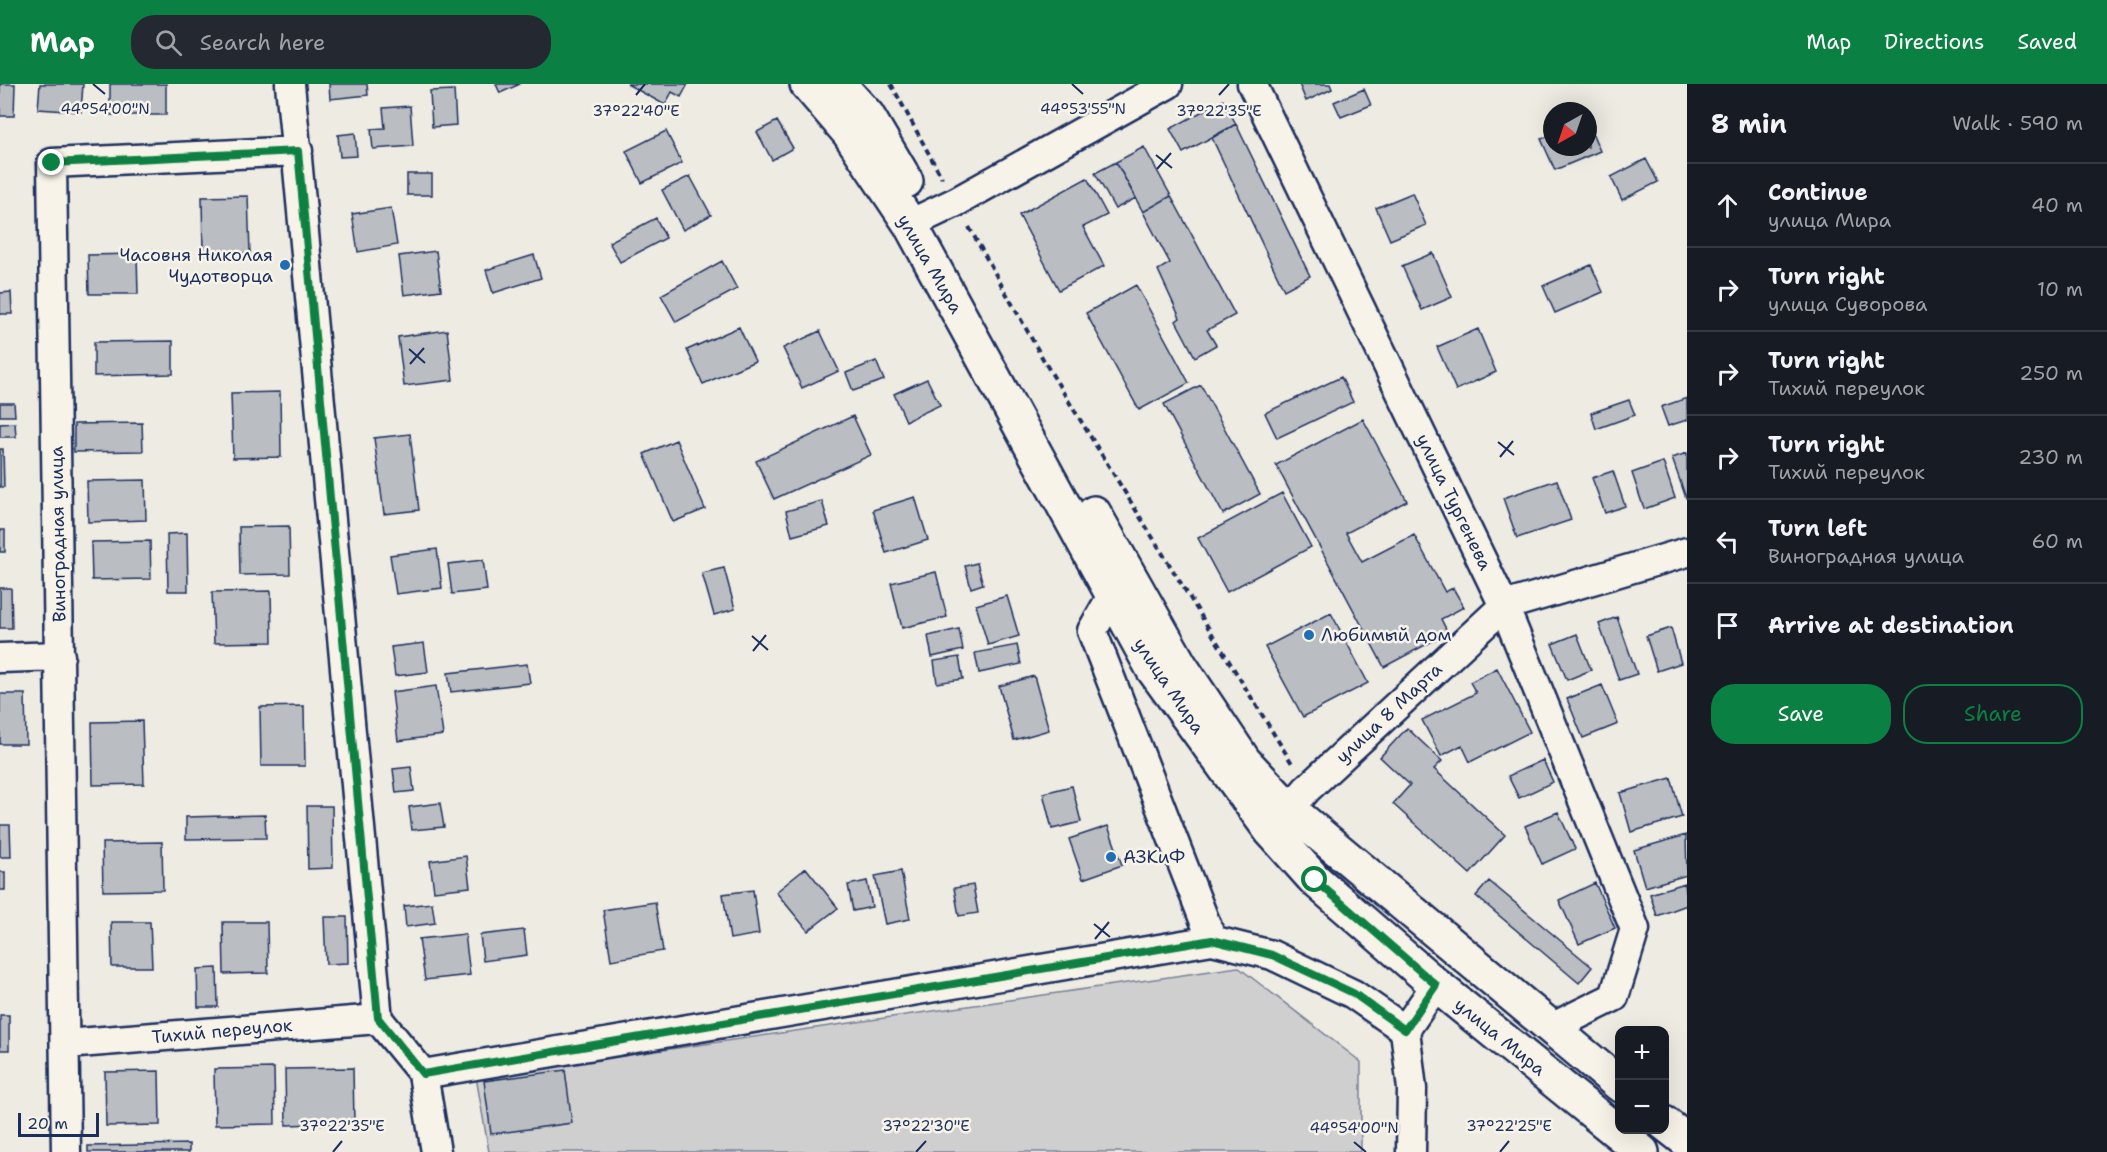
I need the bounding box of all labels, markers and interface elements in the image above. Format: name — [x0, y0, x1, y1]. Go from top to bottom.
search box — [131, 15, 551, 69]
text: Map — [30, 23, 95, 61]
icon: search — [152, 26, 185, 59]
text: Search here — [200, 28, 325, 57]
text: Map — [1806, 28, 1851, 56]
text: Directions — [1884, 28, 1984, 56]
text: Saved — [2017, 28, 2077, 56]
text: 44°54'00"N — [60, 99, 150, 119]
text: 44°53'55"N — [1040, 99, 1126, 119]
text: 37°22'40"E — [592, 101, 680, 121]
text: 37°22'35"E — [1176, 101, 1262, 121]
north arrow — [1543, 102, 1597, 156]
text: 8 min — [1711, 106, 1787, 141]
text: Walk · 590 m — [1952, 110, 2083, 136]
route end — [38, 149, 64, 175]
text: Continue — [1768, 178, 1868, 207]
icon: ahead — [1711, 189, 1744, 222]
text: 40 m — [2031, 192, 2083, 218]
text: улица Мира — [1768, 207, 1891, 233]
street label: улица Мира — [892, 210, 968, 318]
place label: Часовня Николая Чудотворца — [119, 243, 273, 288]
marker: Часовня Николая Чудотворца — [278, 258, 292, 272]
text: Turn right — [1768, 262, 1885, 291]
icon: right — [1711, 273, 1744, 306]
text: 10 m — [2037, 276, 2083, 302]
text: улица Суворова — [1768, 291, 1928, 317]
text: Turn right — [1768, 346, 1885, 375]
icon: right — [1711, 357, 1744, 390]
text: 250 m — [2019, 360, 2083, 386]
text: Тихий переулок — [1768, 375, 1925, 401]
street label: улица Тургенева — [1411, 430, 1497, 574]
text: Turn right — [1768, 430, 1885, 459]
icon: right — [1711, 441, 1744, 474]
text: 230 m — [2018, 444, 2083, 470]
street label: Виноградная улица — [44, 446, 72, 622]
text: Тихий переулок — [1768, 459, 1925, 485]
text: Turn left — [1768, 514, 1867, 543]
icon: left — [1711, 525, 1744, 558]
text: 60 m — [2031, 528, 2083, 554]
text: Виноградная улица — [1768, 543, 1964, 569]
icon: arrive — [1711, 609, 1744, 642]
text: Arrive at destination — [1768, 611, 2014, 640]
place label: Любимый дом — [1321, 623, 1451, 647]
marker: Любимый дом — [1302, 628, 1316, 642]
street label: улица Мира — [1128, 633, 1210, 739]
street label: улица 8 Марта — [1331, 657, 1447, 769]
button: Save — [1711, 684, 1891, 744]
button: Share — [1903, 684, 2083, 744]
place label: АЗКиФ — [1123, 845, 1185, 869]
marker: АЗКиФ — [1104, 850, 1118, 864]
route start — [1301, 866, 1327, 892]
street label: улица Мира — [1449, 993, 1551, 1081]
street label: Тихий переулок — [151, 1013, 294, 1049]
map controls — [1615, 1026, 1669, 1134]
button: + — [1615, 1026, 1669, 1080]
button: − — [1615, 1080, 1669, 1134]
scale bar — [18, 1110, 99, 1138]
text: 20 m — [27, 1113, 68, 1134]
text: 37°22'35"E — [299, 1116, 385, 1136]
text: 37°22'30"E — [882, 1116, 970, 1136]
text: 37°22'25"E — [1466, 1116, 1552, 1136]
text: 44°54'00"N — [1309, 1118, 1399, 1138]

